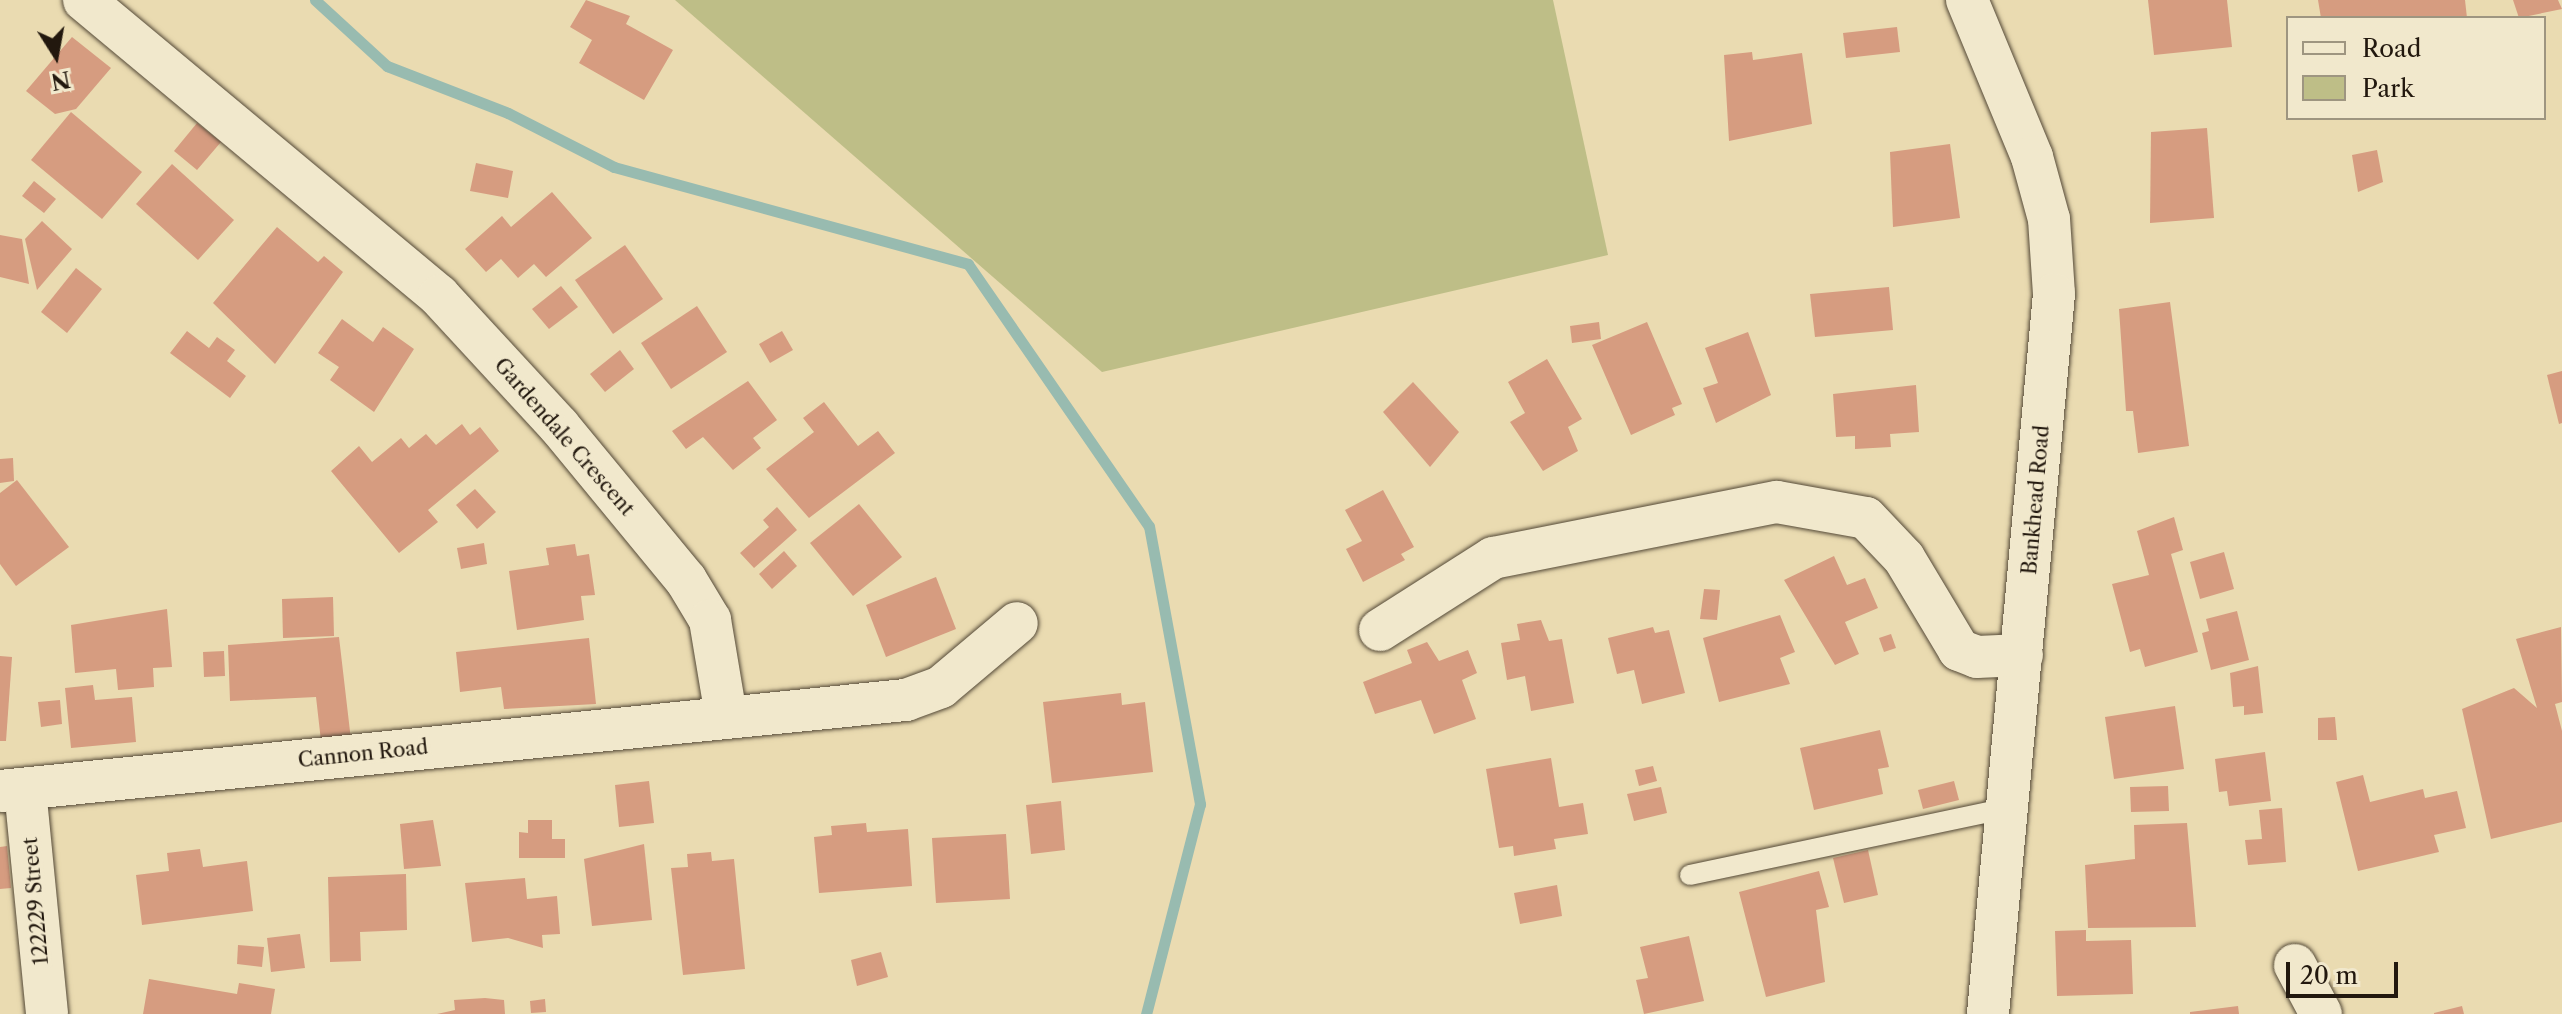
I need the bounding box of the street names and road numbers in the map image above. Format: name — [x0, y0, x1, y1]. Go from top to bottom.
street label: Gardendale Crescent — [489, 353, 639, 521]
street label: Bankhead Road — [2018, 424, 2054, 576]
street label: Cannon Road — [297, 735, 429, 773]
street label: 122229 Street — [18, 836, 54, 966]

